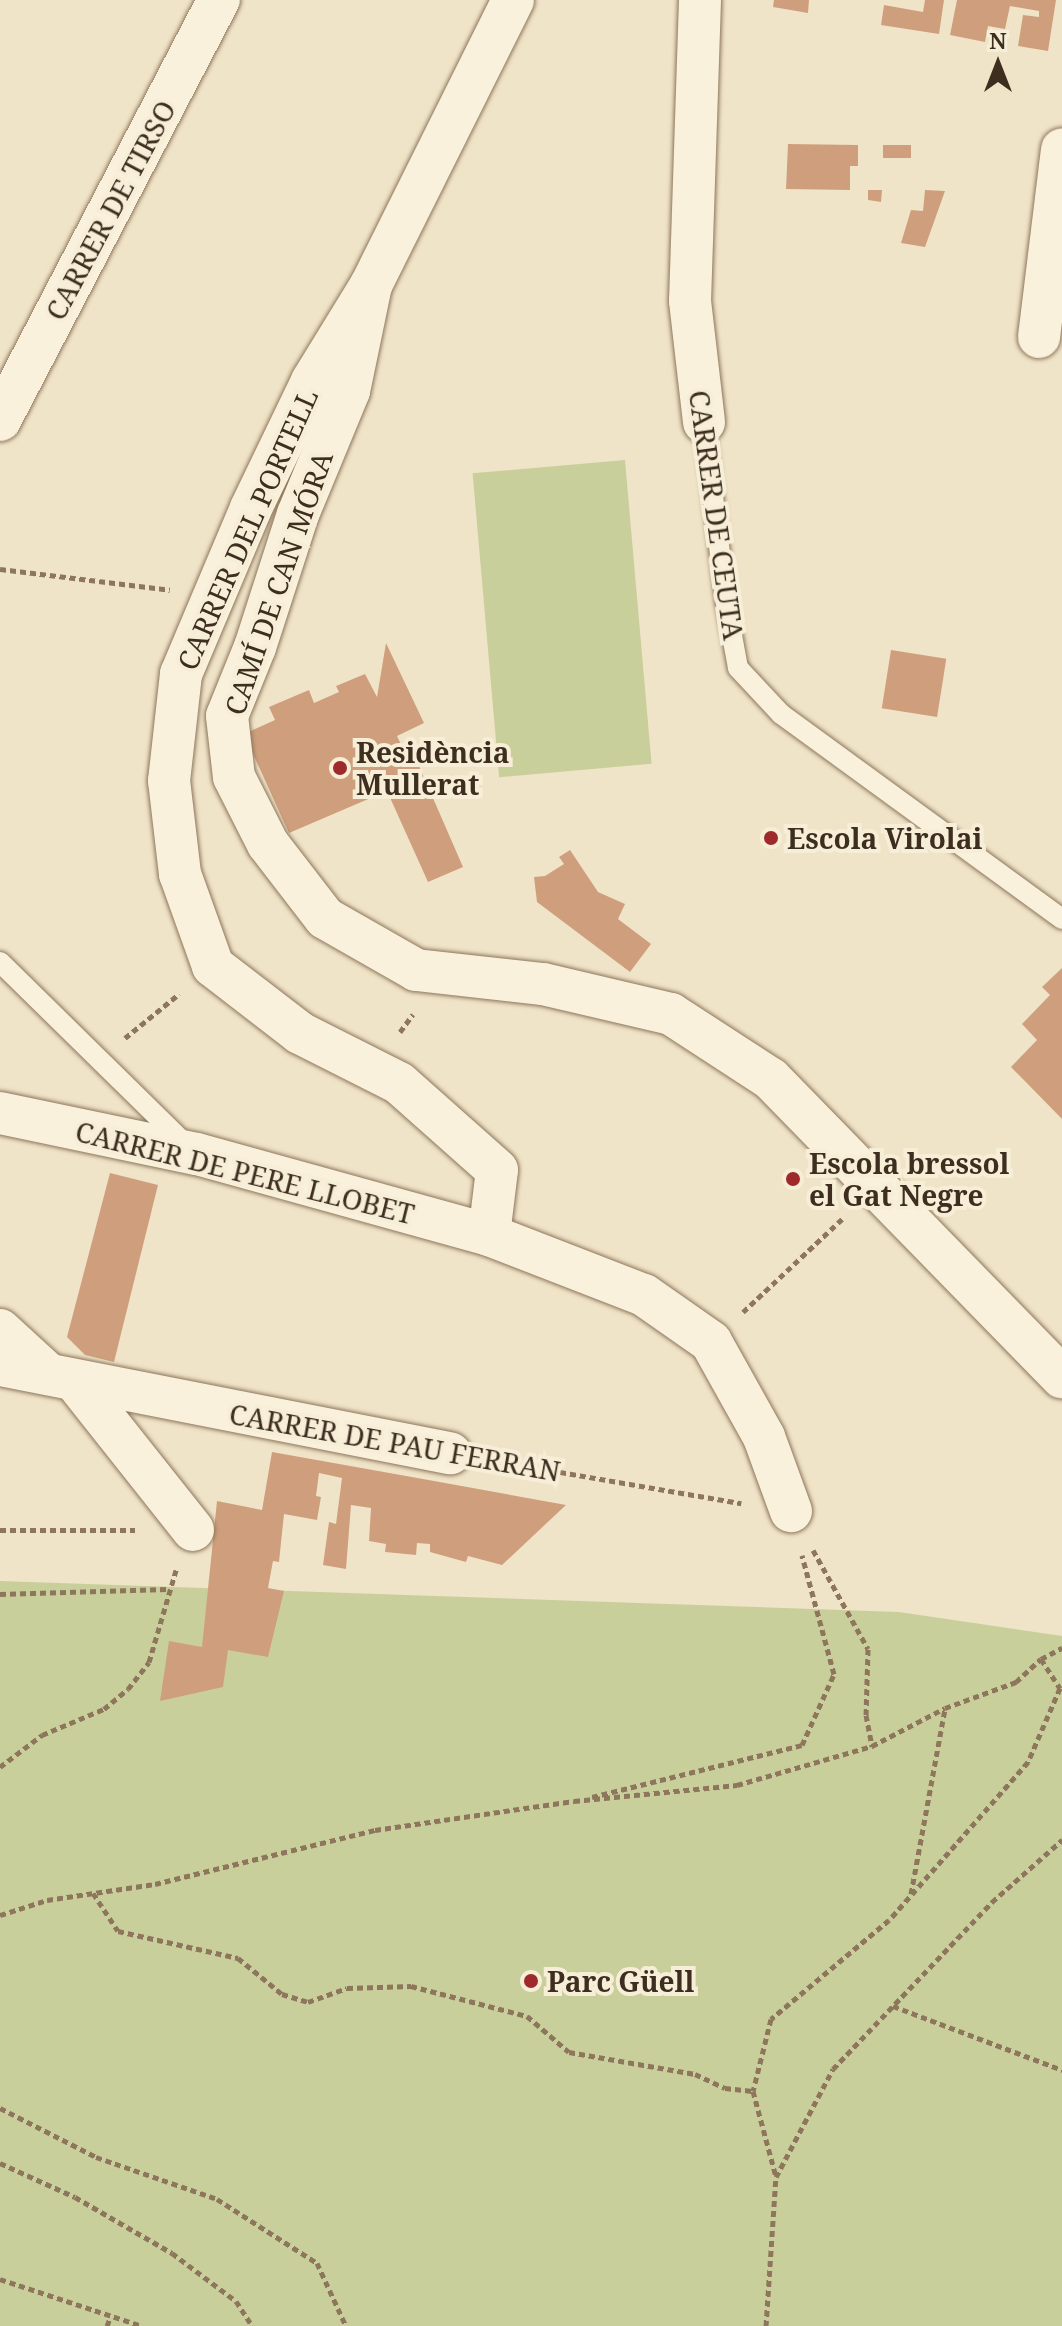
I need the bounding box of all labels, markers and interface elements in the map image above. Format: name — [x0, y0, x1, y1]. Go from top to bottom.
north arrow — [958, 24, 1038, 104]
text: N — [989, 25, 1007, 55]
street label: CARRER DE TIRSO — [38, 95, 182, 325]
street label: CARRER DEL PORTELL — [170, 383, 324, 675]
street label: CARRER DE CEUTA — [683, 388, 751, 642]
street label: CAMÍ DE CAN MÓRA — [217, 447, 339, 719]
place label: Residència Mullerat — [356, 735, 510, 801]
marker: Residència Mullerat — [331, 759, 349, 777]
place label: Escola Virolai — [787, 821, 982, 855]
marker: Escola Virolai — [762, 829, 780, 847]
street label: CARRER DE PERE LLOBET — [72, 1114, 418, 1230]
place label: Escola bressol el Gat Negre — [809, 1146, 1009, 1212]
marker: Escola bressol el Gat Negre — [784, 1170, 802, 1188]
street label: CARRER DE PAU FERRAN — [227, 1396, 563, 1488]
place label: Parc Güell — [547, 1964, 694, 1998]
marker: Parc Güell — [522, 1972, 540, 1990]

